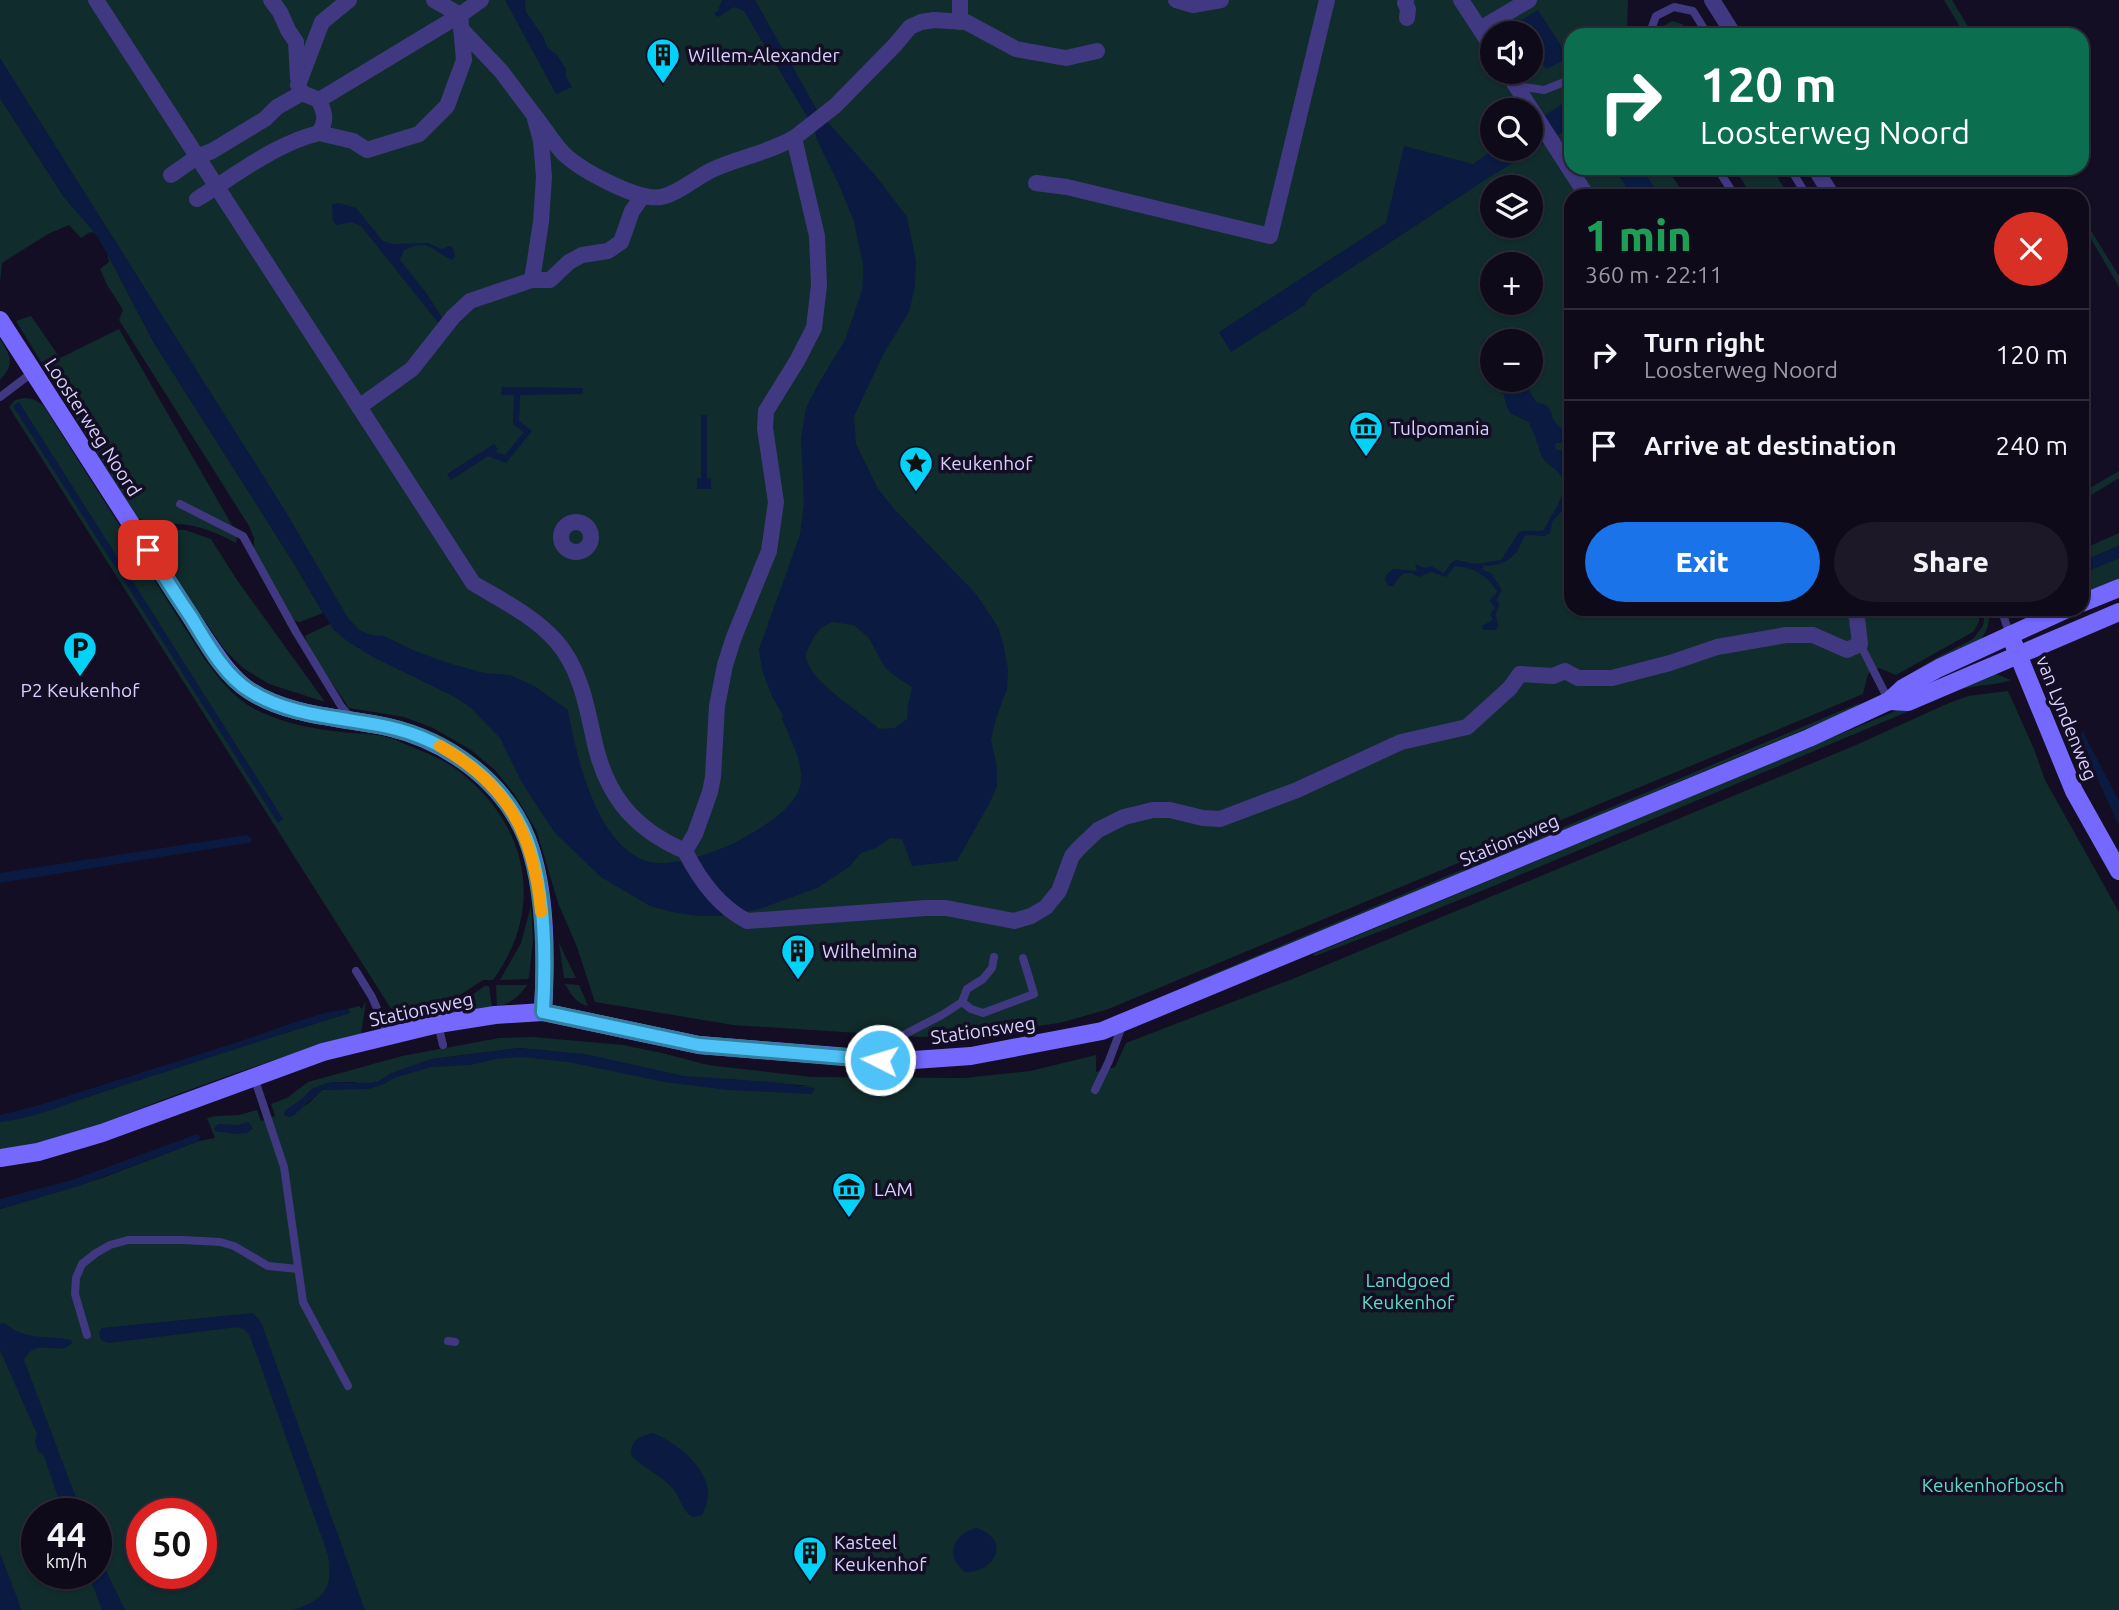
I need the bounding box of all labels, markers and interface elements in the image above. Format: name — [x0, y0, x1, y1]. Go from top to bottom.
map controls — [1480, 21, 1543, 392]
button: sound — [1480, 21, 1543, 84]
building icon: Willem-Alexander — [644, 36, 682, 85]
place label: Willem-Alexander — [688, 44, 840, 66]
icon: right — [1585, 56, 1676, 147]
text: 120 m — [1700, 56, 1837, 111]
button: search — [1480, 98, 1543, 161]
text: Loosterweg Noord — [1700, 114, 1970, 150]
button: layers — [1480, 175, 1543, 238]
text: 1 min — [1585, 212, 1692, 259]
button: close — [1994, 212, 2068, 286]
button: + — [1480, 252, 1543, 315]
text: 360 m · 22:11 — [1585, 262, 1723, 287]
text: Turn right — [1644, 328, 1765, 357]
button: − — [1480, 329, 1543, 392]
icon: right — [1585, 336, 1623, 374]
text: 120 m — [1996, 340, 2068, 369]
street label: Loosterweg Noord — [40, 354, 146, 500]
text: Loosterweg Noord — [1644, 357, 1838, 382]
museum icon: Tulpomania — [1347, 409, 1385, 458]
place label: Tulpomania — [1390, 417, 1489, 439]
icon: arrive — [1585, 427, 1623, 465]
text: Arrive at destination — [1644, 431, 1897, 460]
text: 240 m — [1996, 431, 2068, 460]
place icon: Keukenhof — [897, 444, 935, 493]
place label: Keukenhof — [940, 452, 1033, 474]
pin — [118, 520, 178, 580]
button: Exit — [1585, 522, 1820, 602]
button: Share — [1834, 522, 2068, 602]
icon: arrive — [129, 531, 167, 569]
parking icon: P2 Keukenhof — [61, 629, 99, 678]
street label: van Lyndenweg — [2032, 653, 2102, 783]
place label: P2 Keukenhof — [21, 679, 140, 701]
street label: Stationsweg — [1456, 809, 1562, 871]
building icon: Wilhelmina — [779, 932, 817, 981]
place label: Wilhelmina — [822, 940, 918, 962]
street label: Stationsweg — [367, 987, 475, 1031]
street label: Stationsweg — [929, 1012, 1037, 1048]
position arrow — [843, 1023, 917, 1097]
museum icon: LAM — [830, 1170, 868, 1219]
place label: LAM — [874, 1178, 913, 1200]
park label: Landgoed Keukenhof — [1362, 1269, 1455, 1313]
park label: Keukenhofbosch — [1922, 1474, 2064, 1496]
speed limit sign: 50 — [126, 1498, 217, 1589]
text: 44 — [47, 1514, 86, 1554]
place label: Kasteel Keukenhof — [834, 1531, 927, 1575]
building icon: Kasteel Keukenhof — [791, 1534, 829, 1583]
text: km/h — [46, 1551, 87, 1571]

